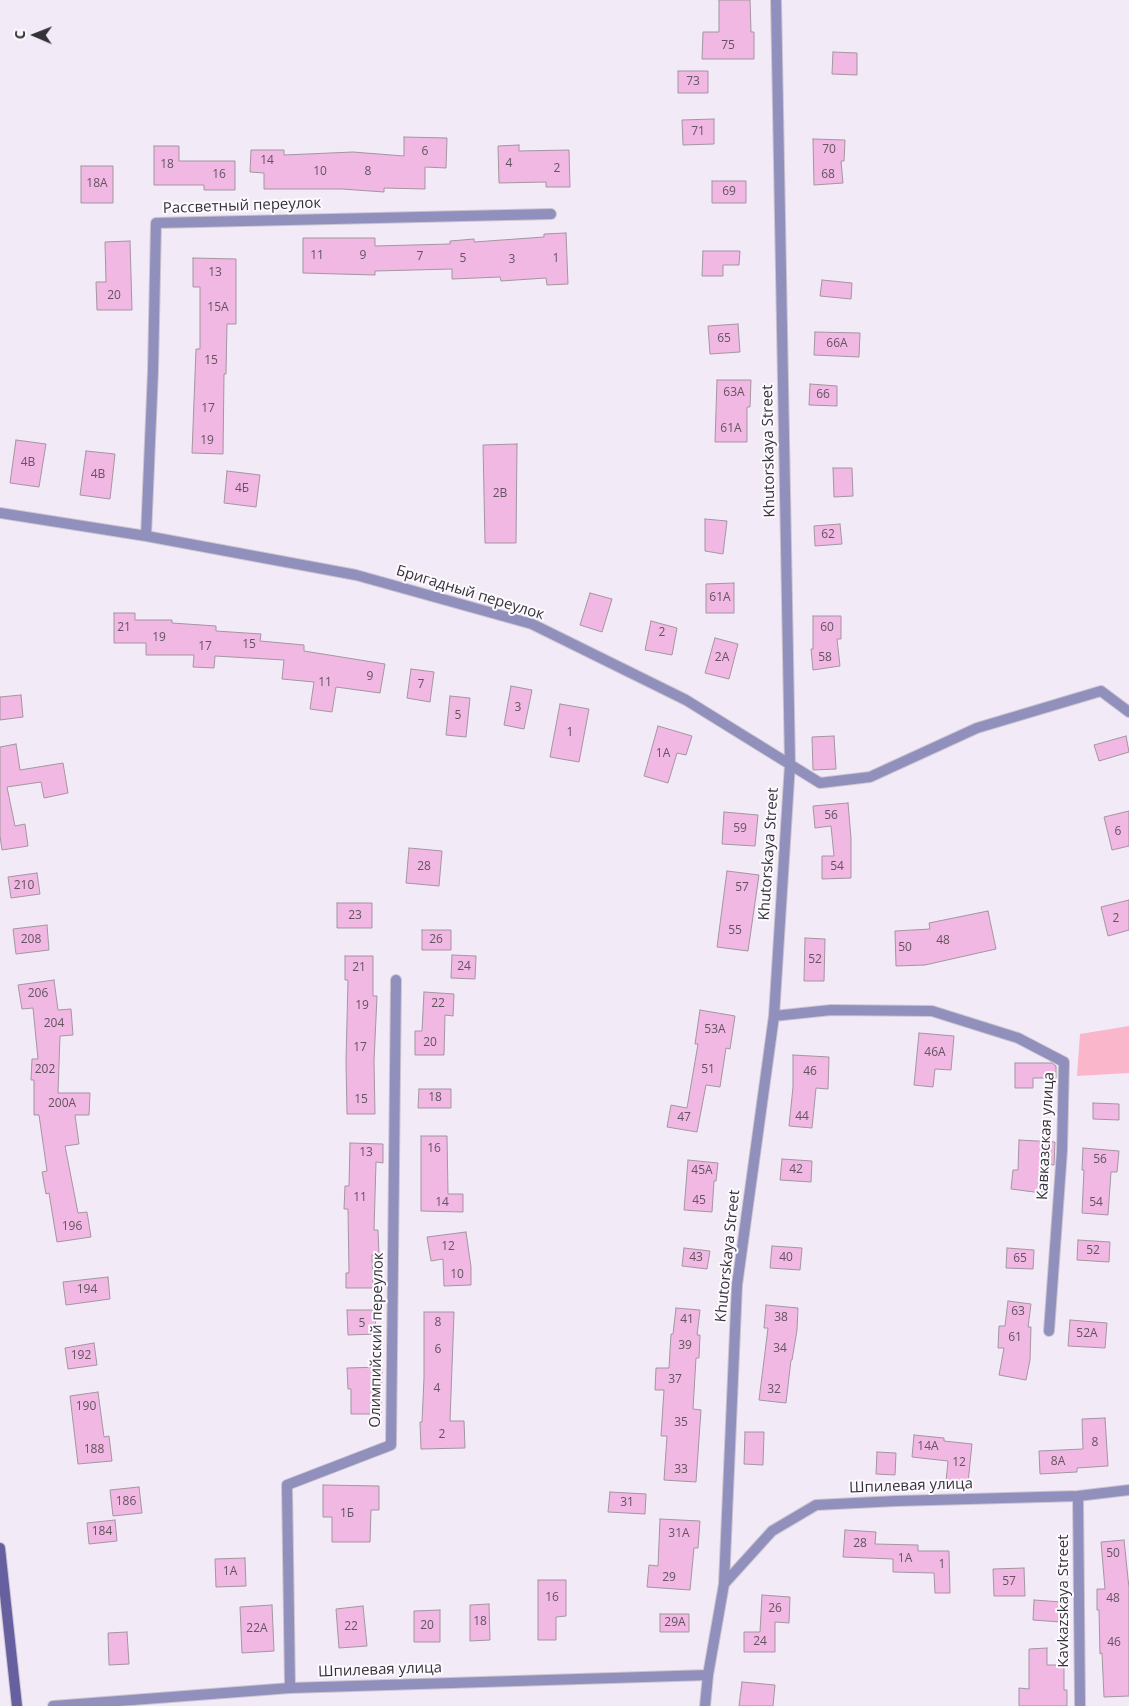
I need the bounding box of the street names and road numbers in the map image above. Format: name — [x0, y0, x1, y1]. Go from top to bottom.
street label: Рассветный переулок — [163, 194, 321, 218]
street label: Khutorskaya Street — [759, 384, 779, 518]
street label: Бригадный переулок — [394, 562, 546, 624]
street label: Khutorskaya Street — [755, 787, 783, 921]
street label: Кавказская улица — [1034, 1071, 1058, 1201]
street label: Khutorskaya Street — [712, 1189, 744, 1323]
street label: Олимпийский переулок — [366, 1252, 388, 1428]
street label: Шпилевая улица — [849, 1475, 973, 1497]
street label: Kavkazskaya Street — [1055, 1534, 1073, 1668]
street label: Шпилевая улица — [318, 1659, 442, 1681]

